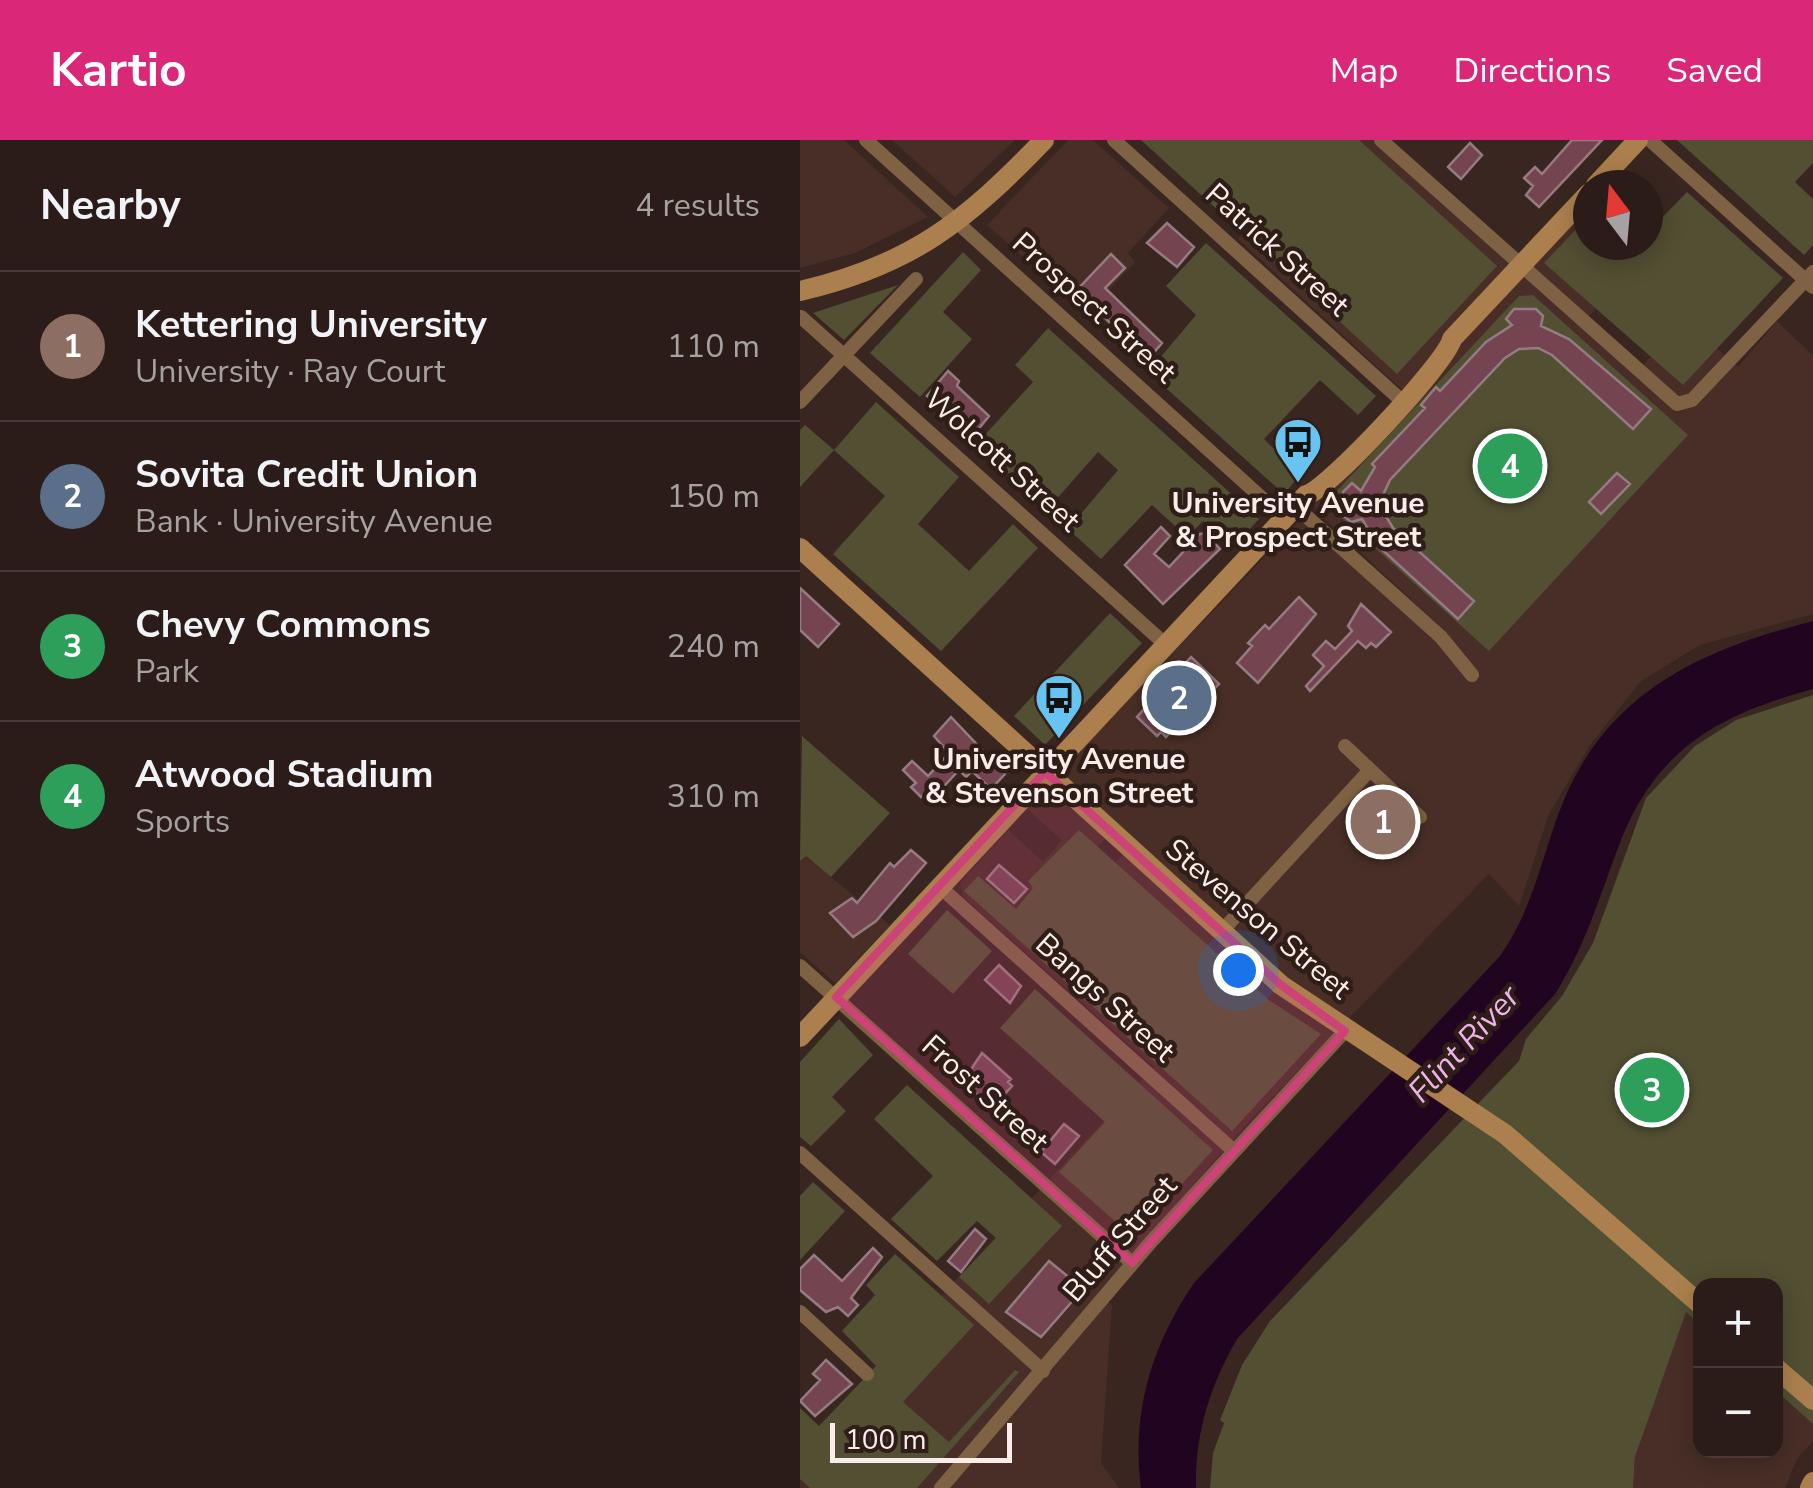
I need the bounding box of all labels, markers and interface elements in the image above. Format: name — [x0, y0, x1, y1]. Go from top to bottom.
text: Kartio — [50, 37, 187, 103]
text: Map — [1330, 47, 1399, 94]
text: Directions — [1454, 47, 1611, 94]
text: Saved — [1666, 47, 1763, 94]
north arrow — [1573, 170, 1663, 260]
street label: Patrick Street — [1196, 174, 1358, 326]
text: Nearby — [40, 177, 181, 234]
text: 4 results — [635, 184, 760, 227]
street label: Prospect Street — [1003, 223, 1185, 393]
text: Kettering University — [135, 299, 487, 350]
text: 1 — [63, 325, 82, 368]
text: 110 m — [667, 325, 760, 368]
text: University · Ray Court — [135, 350, 445, 393]
street label: Wolcott Street — [915, 379, 1089, 541]
bus stop icon: University Avenue & Prospect Street — [1272, 416, 1324, 484]
pin: 4 — [1478, 428, 1542, 504]
text: Sovita Credit Union — [135, 449, 478, 500]
text: 2 — [63, 475, 82, 518]
text: 150 m — [667, 475, 760, 518]
place label: University Avenue & Prospect Street — [1171, 483, 1425, 558]
text: Bank · University Avenue — [135, 500, 493, 543]
text: Chevy Commons — [135, 599, 431, 650]
text: 3 — [63, 625, 82, 668]
text: 240 m — [667, 625, 760, 668]
text: Park — [135, 650, 199, 693]
pin: 2 — [1146, 660, 1212, 736]
bus stop icon: University Avenue & Stevenson Street — [1033, 672, 1085, 740]
place label: University Avenue & Stevenson Street — [925, 739, 1194, 814]
text: Atwood Stadium — [135, 749, 433, 800]
text: 4 — [63, 775, 82, 818]
text: 310 m — [667, 775, 760, 818]
pin: 1 — [1350, 784, 1416, 860]
text: Sports — [135, 800, 230, 843]
street label: Stevenson Street — [1157, 829, 1360, 1009]
street label: Bangs Street — [1026, 924, 1184, 1072]
your location — [1213, 945, 1264, 996]
water label: Flint River — [1399, 975, 1530, 1112]
street label: Frost Street — [913, 1026, 1058, 1162]
pin: 3 — [1620, 1052, 1684, 1128]
street label: Bluff Street — [1054, 1167, 1187, 1311]
map controls — [1693, 1278, 1783, 1458]
button: + — [1693, 1278, 1783, 1368]
button: − — [1693, 1368, 1783, 1458]
scale bar — [830, 1418, 1012, 1462]
text: 100 m — [845, 1421, 927, 1459]

